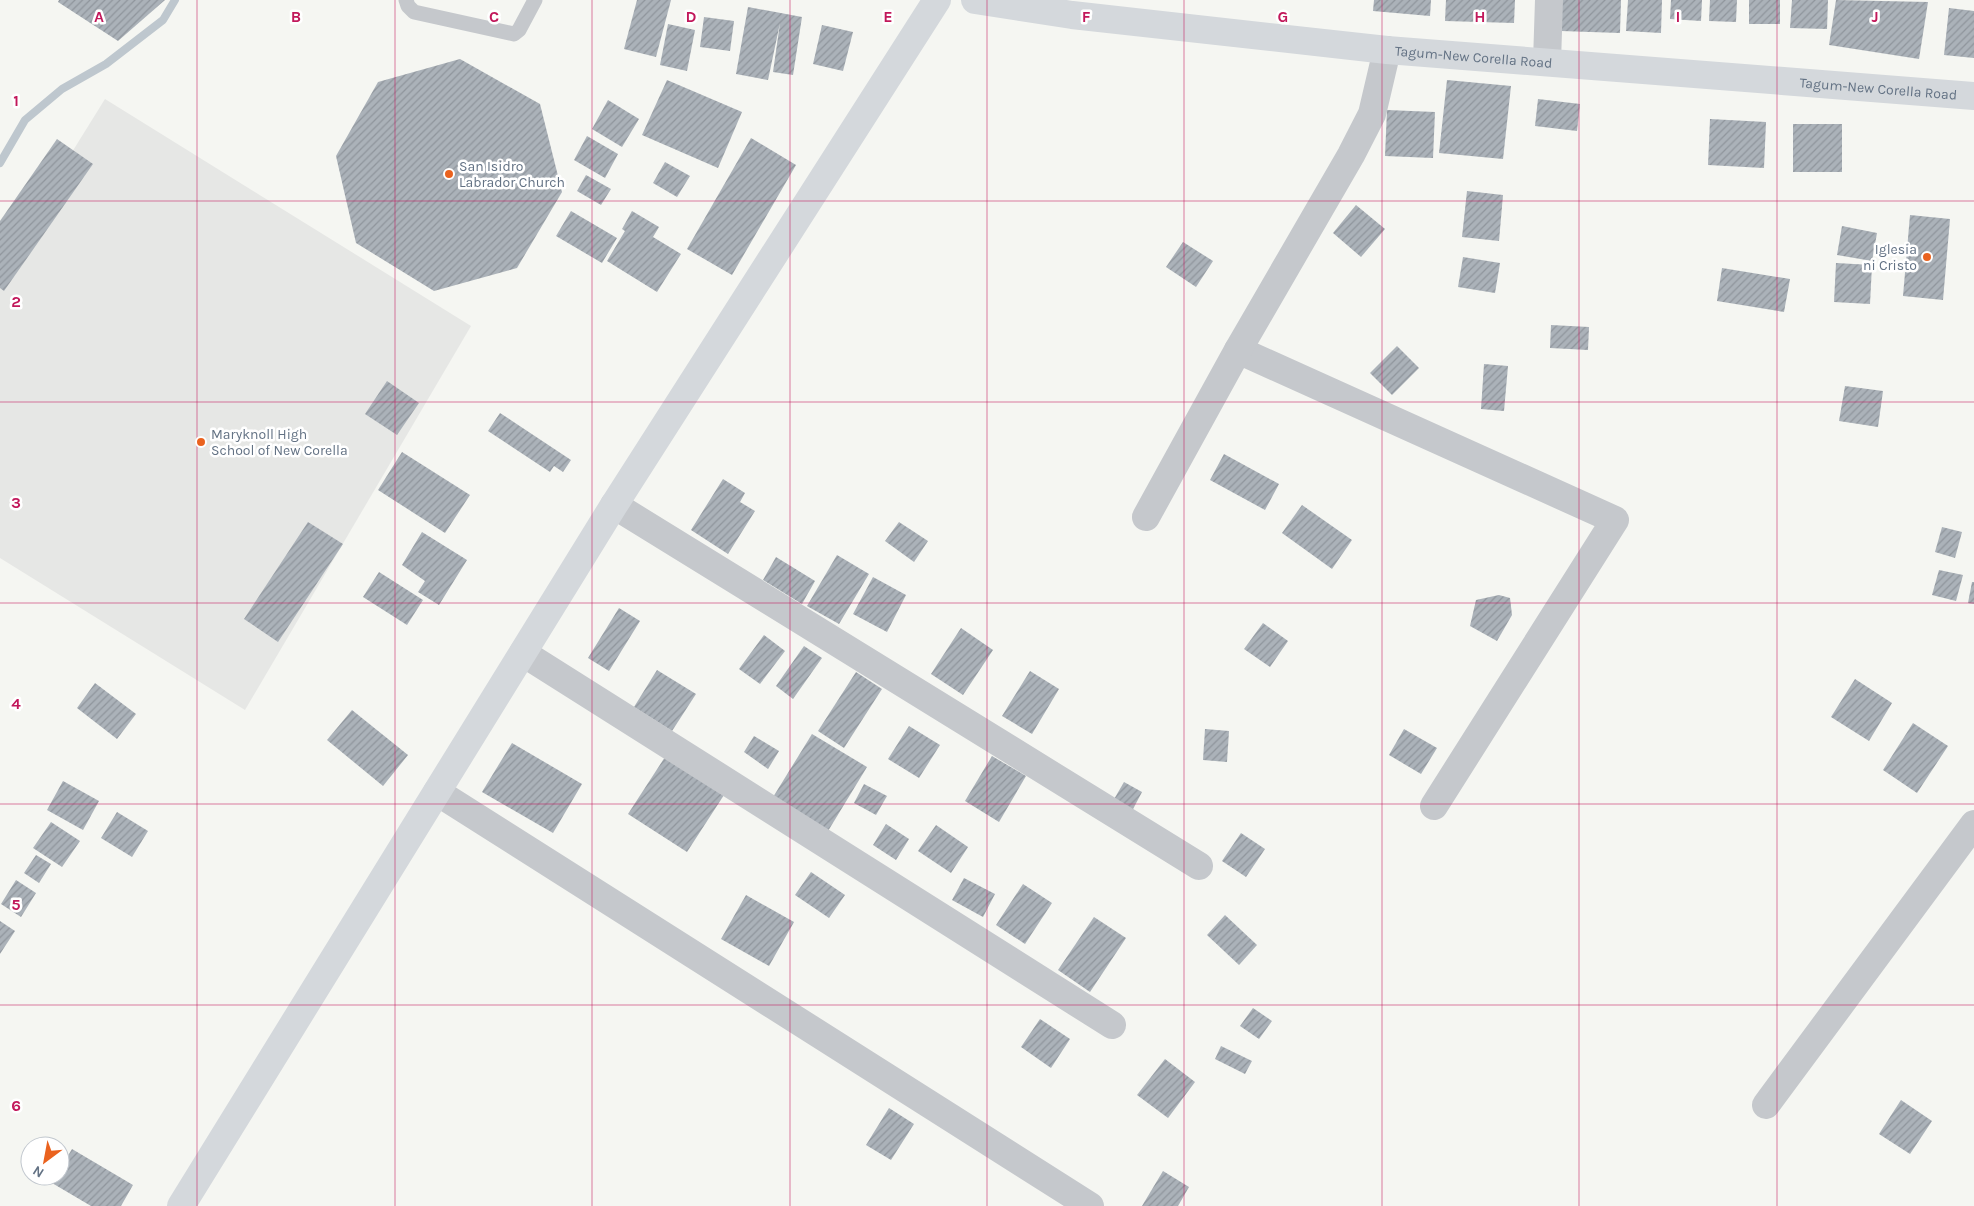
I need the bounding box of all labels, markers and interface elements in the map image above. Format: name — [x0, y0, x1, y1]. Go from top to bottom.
text: A — [94, 7, 104, 26]
text: B — [291, 7, 301, 26]
text: C — [489, 7, 499, 26]
text: D — [686, 7, 697, 26]
text: E — [883, 7, 893, 26]
text: F — [1082, 7, 1091, 26]
text: G — [1278, 7, 1288, 26]
text: H — [1474, 7, 1486, 26]
text: I — [1676, 7, 1680, 26]
text: J — [1871, 7, 1879, 26]
street label: Tagum-New Corella Road — [1394, 43, 1553, 72]
street label: Tagum-New Corella Road — [1799, 74, 1958, 104]
text: 1 — [13, 91, 19, 110]
place label: San Isidro Labrador Church — [459, 158, 565, 191]
marker: San Isidro Labrador Church — [443, 168, 455, 180]
place label: Iglesia ni Cristo — [1863, 241, 1917, 274]
marker: Iglesia ni Cristo — [1921, 251, 1933, 263]
text: 2 — [11, 292, 21, 311]
place label: Maryknoll High School of New Corella — [211, 426, 348, 459]
marker: Maryknoll High School of New Corella — [195, 436, 207, 448]
text: 3 — [11, 493, 21, 512]
text: 4 — [11, 694, 21, 713]
text: 5 — [11, 895, 21, 914]
text: 6 — [11, 1096, 21, 1115]
north arrow — [20, 1136, 70, 1186]
text: N — [30, 1162, 47, 1181]

